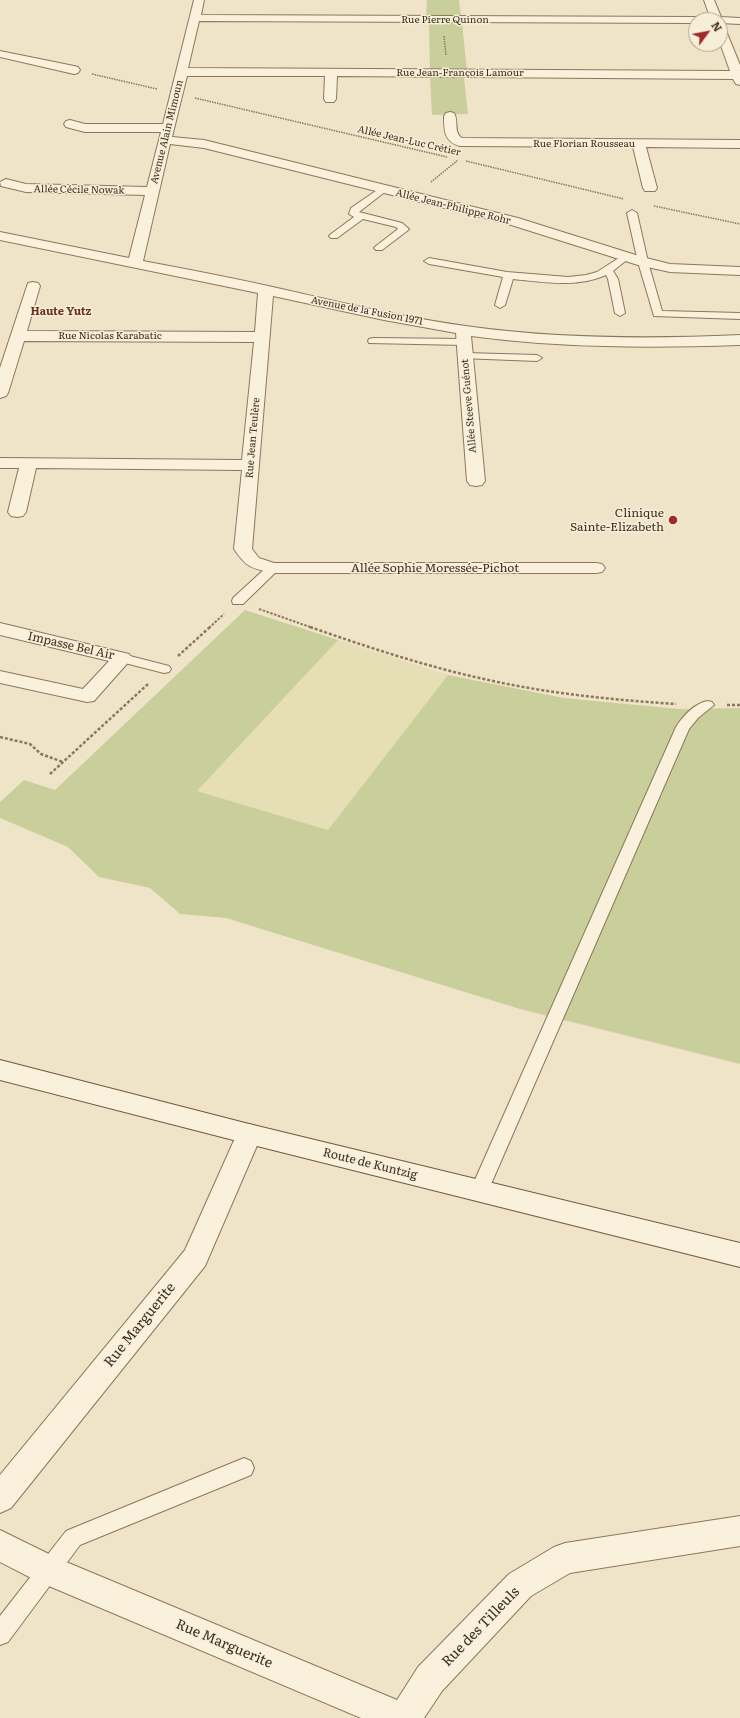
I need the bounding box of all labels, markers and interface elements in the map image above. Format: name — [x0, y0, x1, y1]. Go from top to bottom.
north arrow — [688, 12, 728, 52]
street label: Rue Pierre Quinon — [401, 14, 489, 26]
text: N — [708, 18, 727, 34]
street label: Rue Jean-François Lamour — [396, 67, 524, 79]
street label: Avenue Alain Mimoun — [148, 79, 186, 185]
street label: Allée Jean-Luc Crétier — [356, 123, 462, 159]
street label: Rue Florian Rousseau — [533, 138, 635, 150]
street label: Allée Cécile Nowak — [33, 183, 125, 197]
street label: Allée Jean-Philippe Rohr — [394, 187, 512, 227]
street label: Avenue de la Fusion 1971 — [310, 294, 424, 328]
district label: Haute Yutz — [31, 305, 91, 319]
street label: Rue Nicolas Karabatic — [58, 330, 162, 342]
street label: Allée Steeve Guénot — [459, 358, 479, 454]
street label: Rue Jean Teulère — [243, 397, 263, 479]
place label: Clinique Sainte-Elizabeth — [570, 506, 664, 534]
marker: Clinique Sainte-Elizabeth — [667, 514, 679, 526]
street label: Allée Sophie Moressée-Pichot — [351, 561, 519, 575]
street label: Impasse Bel Air — [26, 629, 116, 663]
street label: Route de Kuntzig — [321, 1145, 419, 1183]
street label: Rue Marguerite — [101, 1279, 179, 1371]
street label: Rue des Tilleuls — [439, 1584, 523, 1670]
street label: Rue Marguerite — [173, 1616, 275, 1672]

